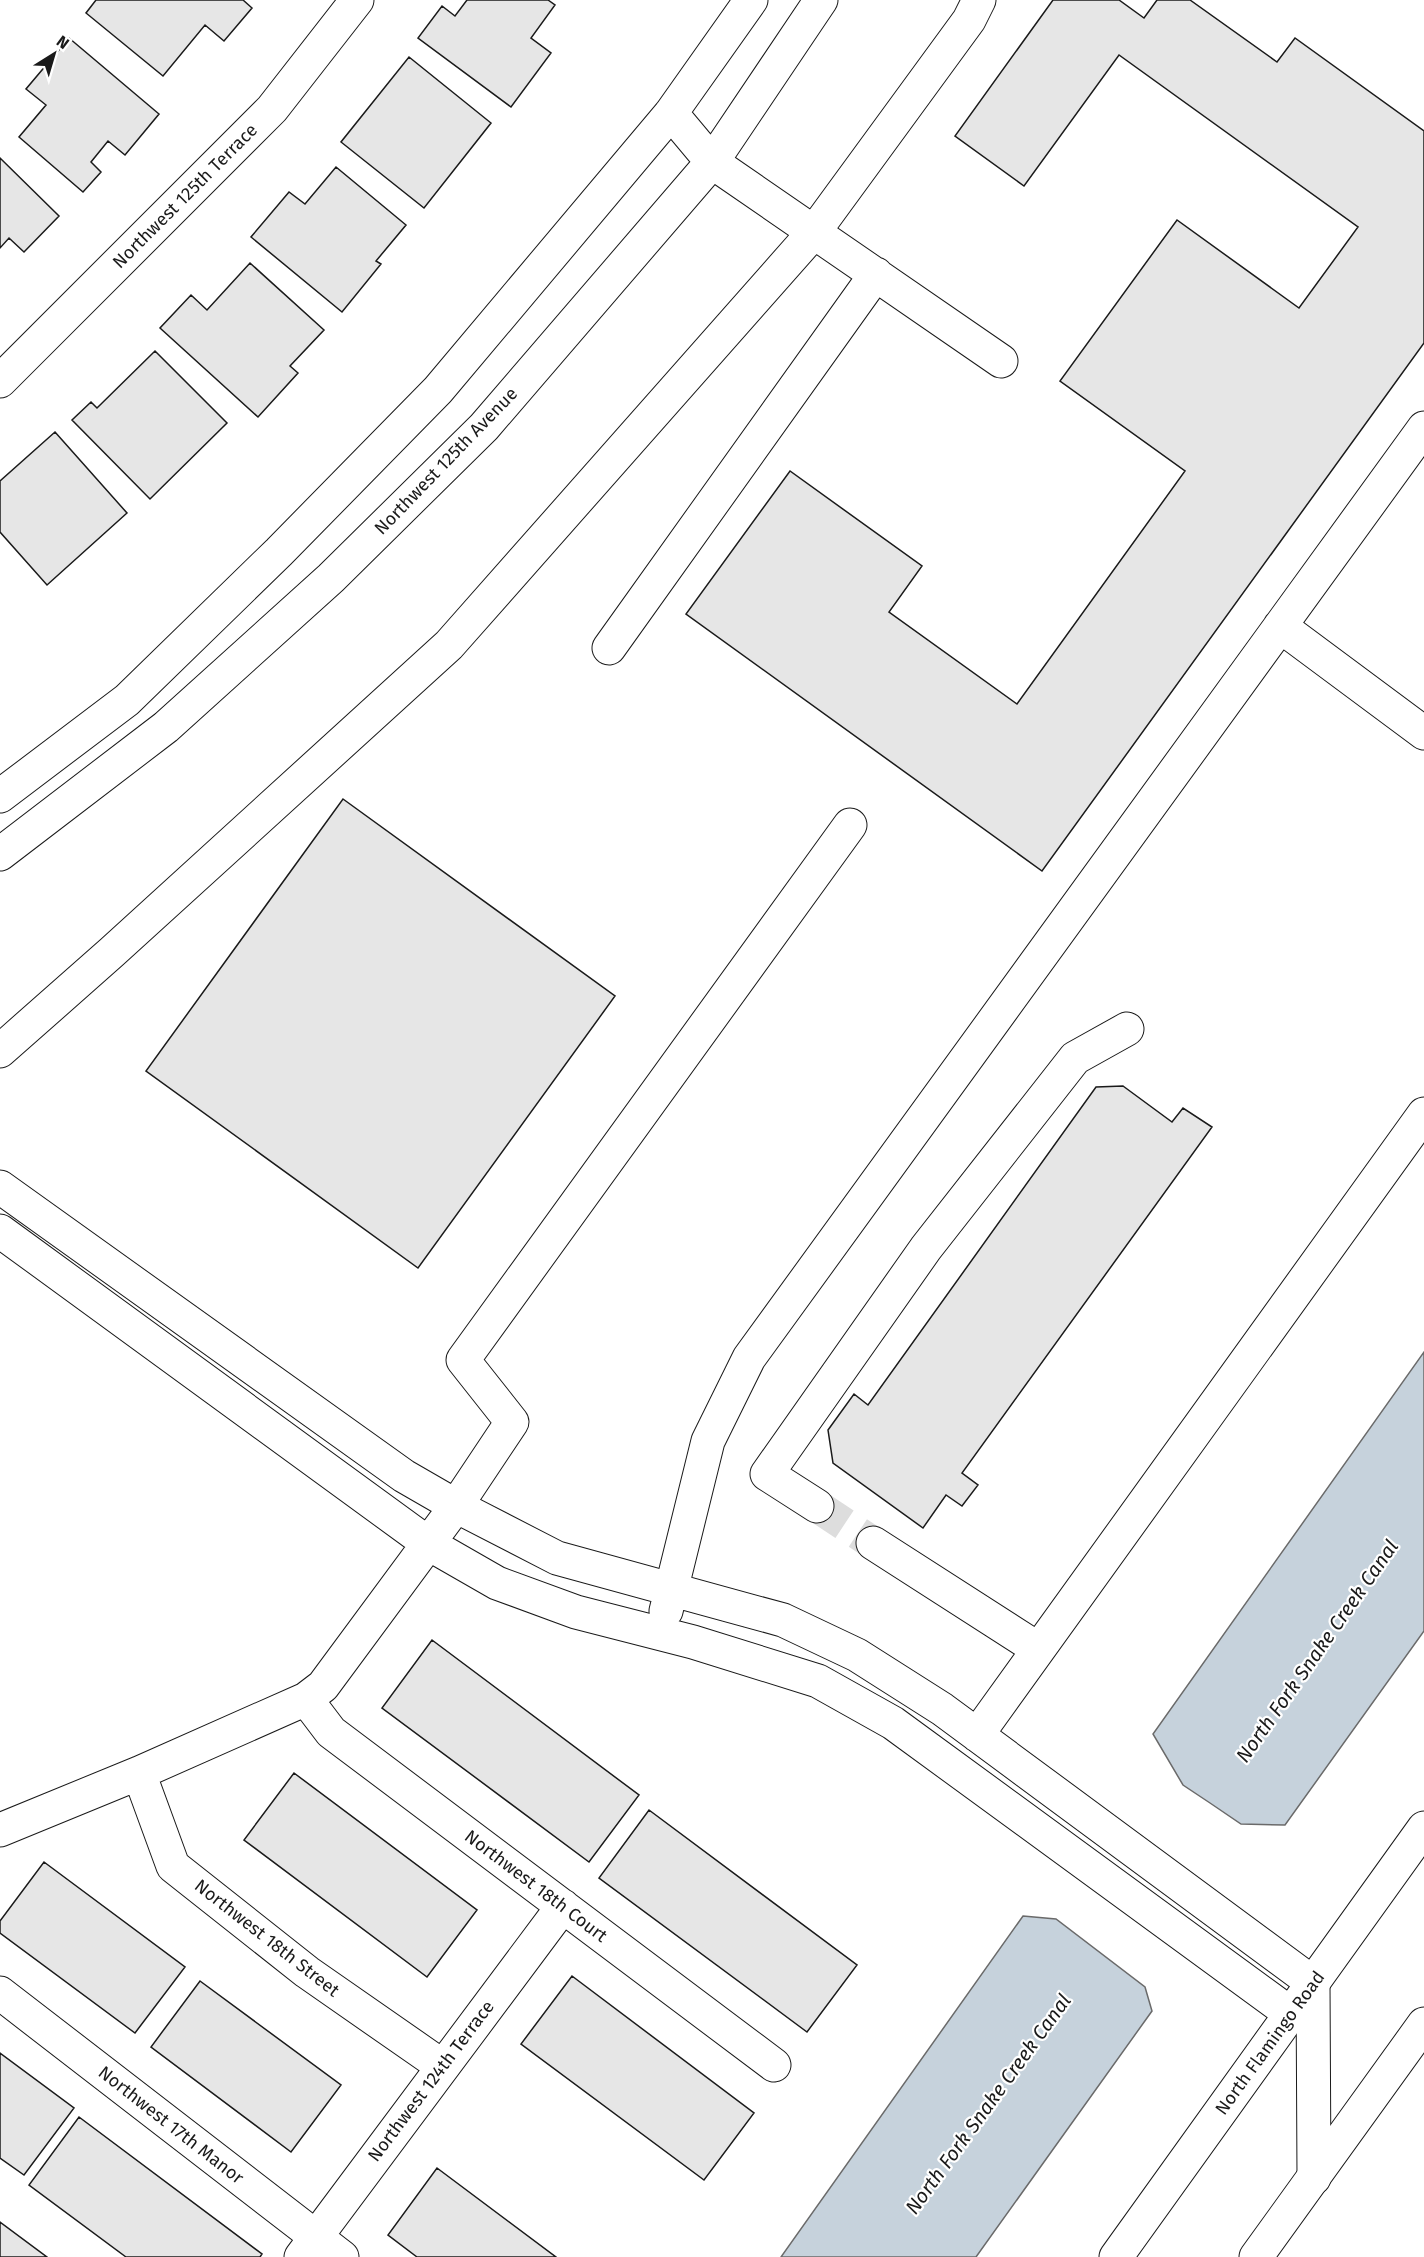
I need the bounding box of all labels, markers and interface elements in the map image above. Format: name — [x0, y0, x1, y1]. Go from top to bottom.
north arrow — [24, 24, 84, 84]
text: N — [53, 32, 73, 53]
street label: Northwest 125th Terrace — [108, 119, 262, 273]
street label: Northwest 125th Avenue — [370, 383, 522, 539]
water label: North Fork Snake Creek Canal — [1231, 1535, 1403, 1767]
street label: Northwest 18th Court — [460, 1825, 612, 1947]
street label: Northwest 18th Street — [190, 1875, 344, 2002]
street label: North Flamingo Road — [1211, 1967, 1329, 2119]
water label: North Fork Snake Creek Canal — [900, 1989, 1076, 2219]
street label: Northwest 124th Terrace — [363, 1996, 499, 2166]
street label: Northwest 17th Manor — [94, 2061, 248, 2189]

